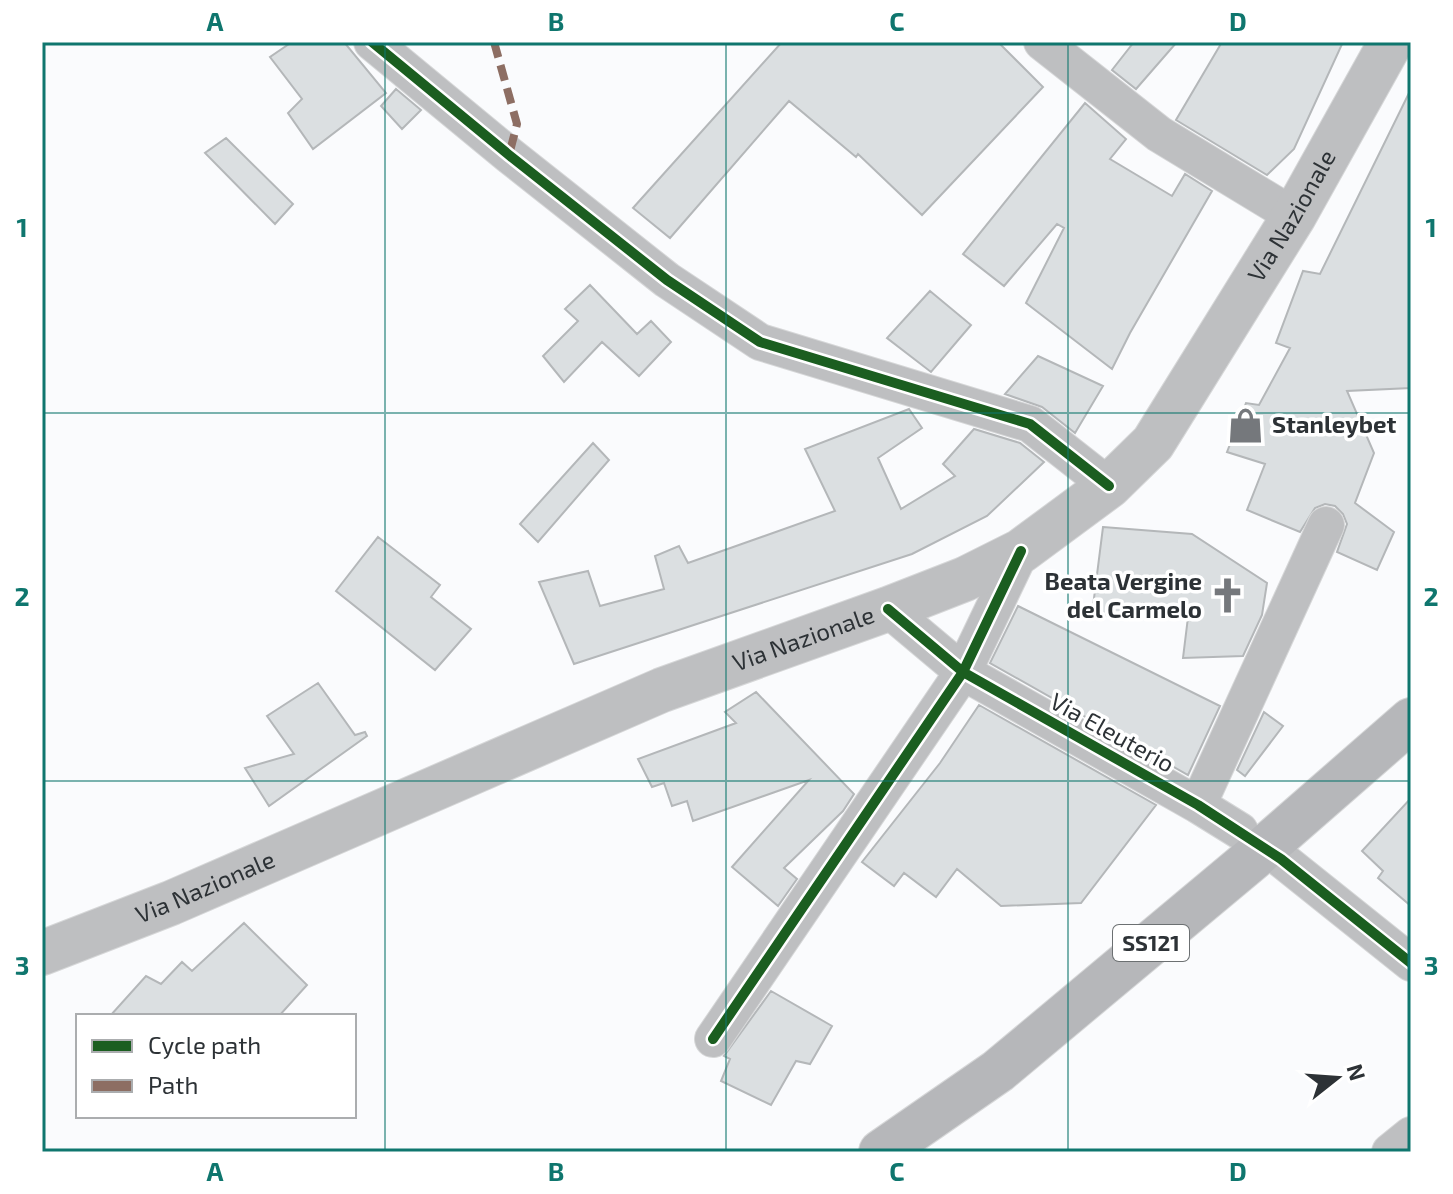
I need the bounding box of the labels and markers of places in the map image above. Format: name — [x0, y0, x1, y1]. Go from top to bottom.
shop icon: Stanleybet — [1227, 406, 1265, 444]
place label: Stanleybet — [1272, 409, 1397, 438]
place label: Beata Vergine del Carmelo — [1045, 566, 1202, 623]
church icon: Beata Vergine del Carmelo — [1209, 577, 1247, 615]

